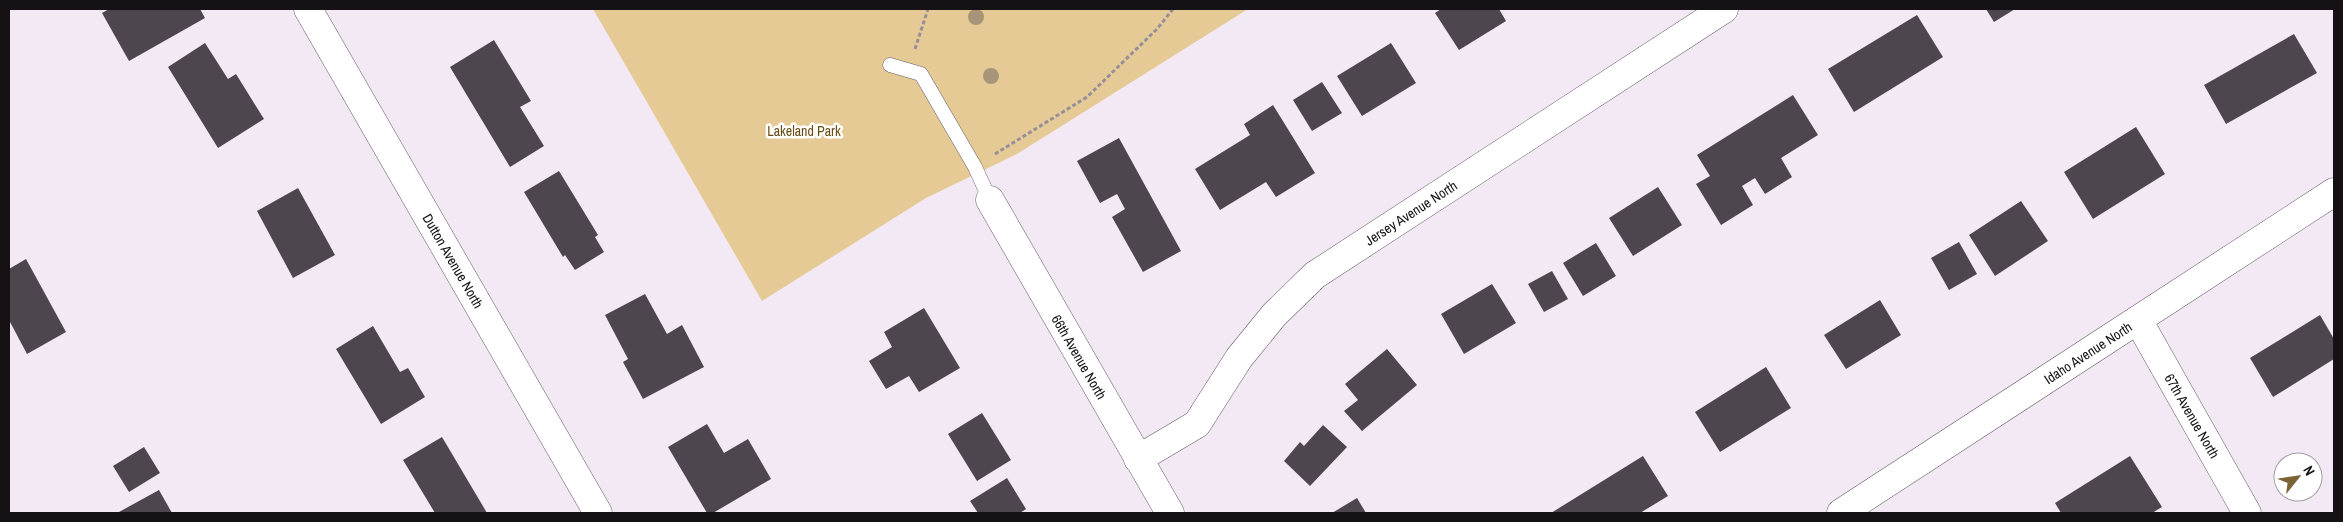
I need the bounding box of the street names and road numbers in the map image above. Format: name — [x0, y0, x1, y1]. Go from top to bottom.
street label: Jersey Avenue North — [1361, 176, 1461, 250]
street label: Dutton Avenue North — [419, 210, 487, 312]
street label: 66th Avenue North — [1047, 311, 1111, 403]
street label: Idaho Avenue North — [2041, 318, 2135, 388]
street label: 67th Avenue North — [2160, 370, 2224, 462]

